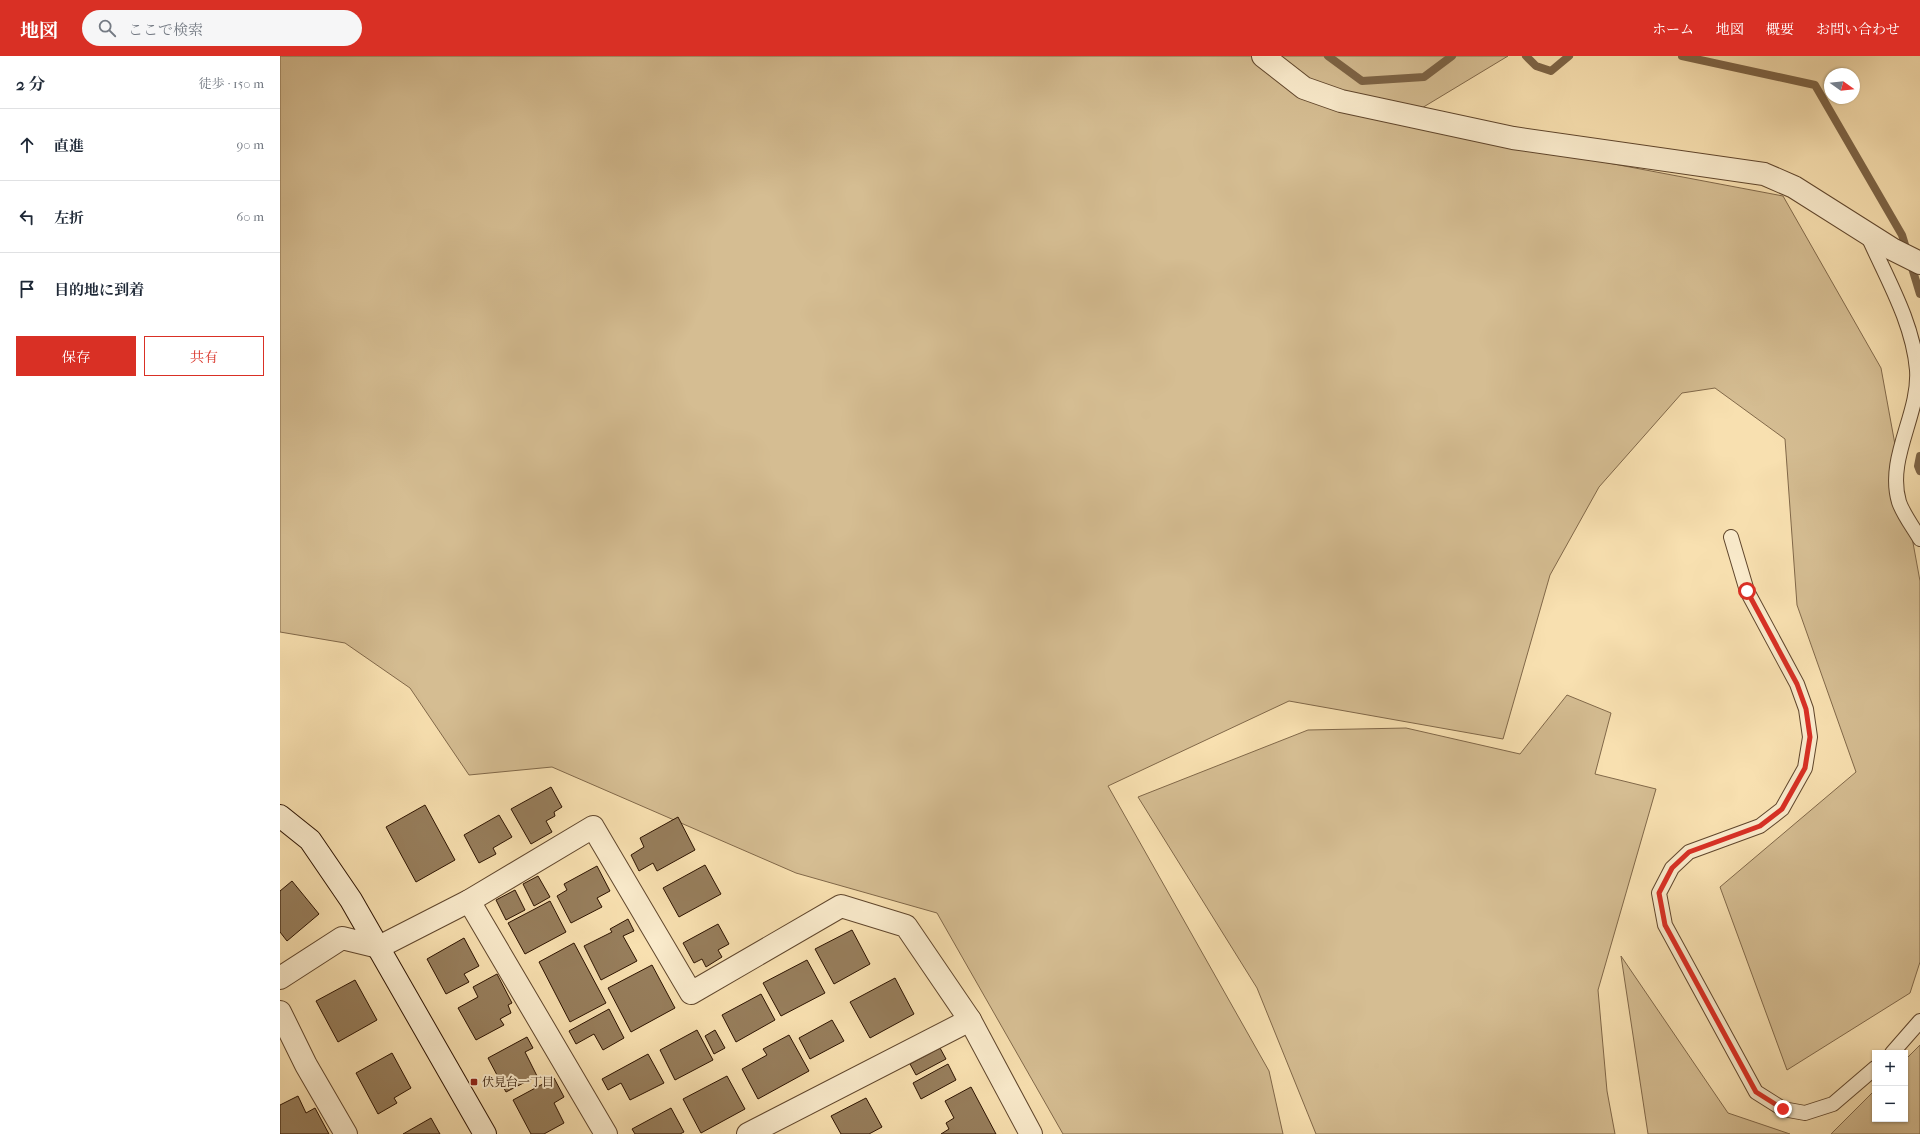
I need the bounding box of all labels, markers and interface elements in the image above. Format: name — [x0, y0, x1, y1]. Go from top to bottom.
search box — [82, 10, 362, 46]
icon: search — [96, 17, 118, 39]
text: 地図 — [20, 20, 58, 42]
text: ここで検索 — [128, 21, 203, 39]
text: ホーム — [1652, 21, 1694, 38]
text: 地図 — [1716, 21, 1744, 38]
text: 概要 — [1766, 21, 1794, 38]
text: お問い合わせ — [1816, 21, 1900, 38]
north arrow — [1824, 68, 1860, 104]
text: 2 分 — [16, 74, 45, 94]
text: 徒歩 · 150 m — [199, 76, 264, 91]
icon: ahead — [16, 134, 38, 156]
text: 直進 — [54, 137, 84, 155]
text: 90 m — [236, 137, 264, 152]
icon: left — [16, 206, 38, 228]
text: 左折 — [54, 209, 84, 227]
text: 60 m — [236, 209, 264, 224]
icon: arrive — [16, 278, 38, 300]
text: 目的地に到着 — [54, 281, 144, 299]
button: 保存 — [16, 336, 136, 376]
button: 共有 — [144, 336, 264, 376]
route start — [1738, 582, 1756, 600]
map controls — [1872, 1050, 1908, 1122]
button: + — [1872, 1050, 1908, 1086]
place label: 伏見台一丁目 — [482, 1075, 554, 1089]
marker: 伏見台一丁目 — [469, 1077, 479, 1087]
button: − — [1872, 1086, 1908, 1122]
route end — [1774, 1100, 1792, 1118]

